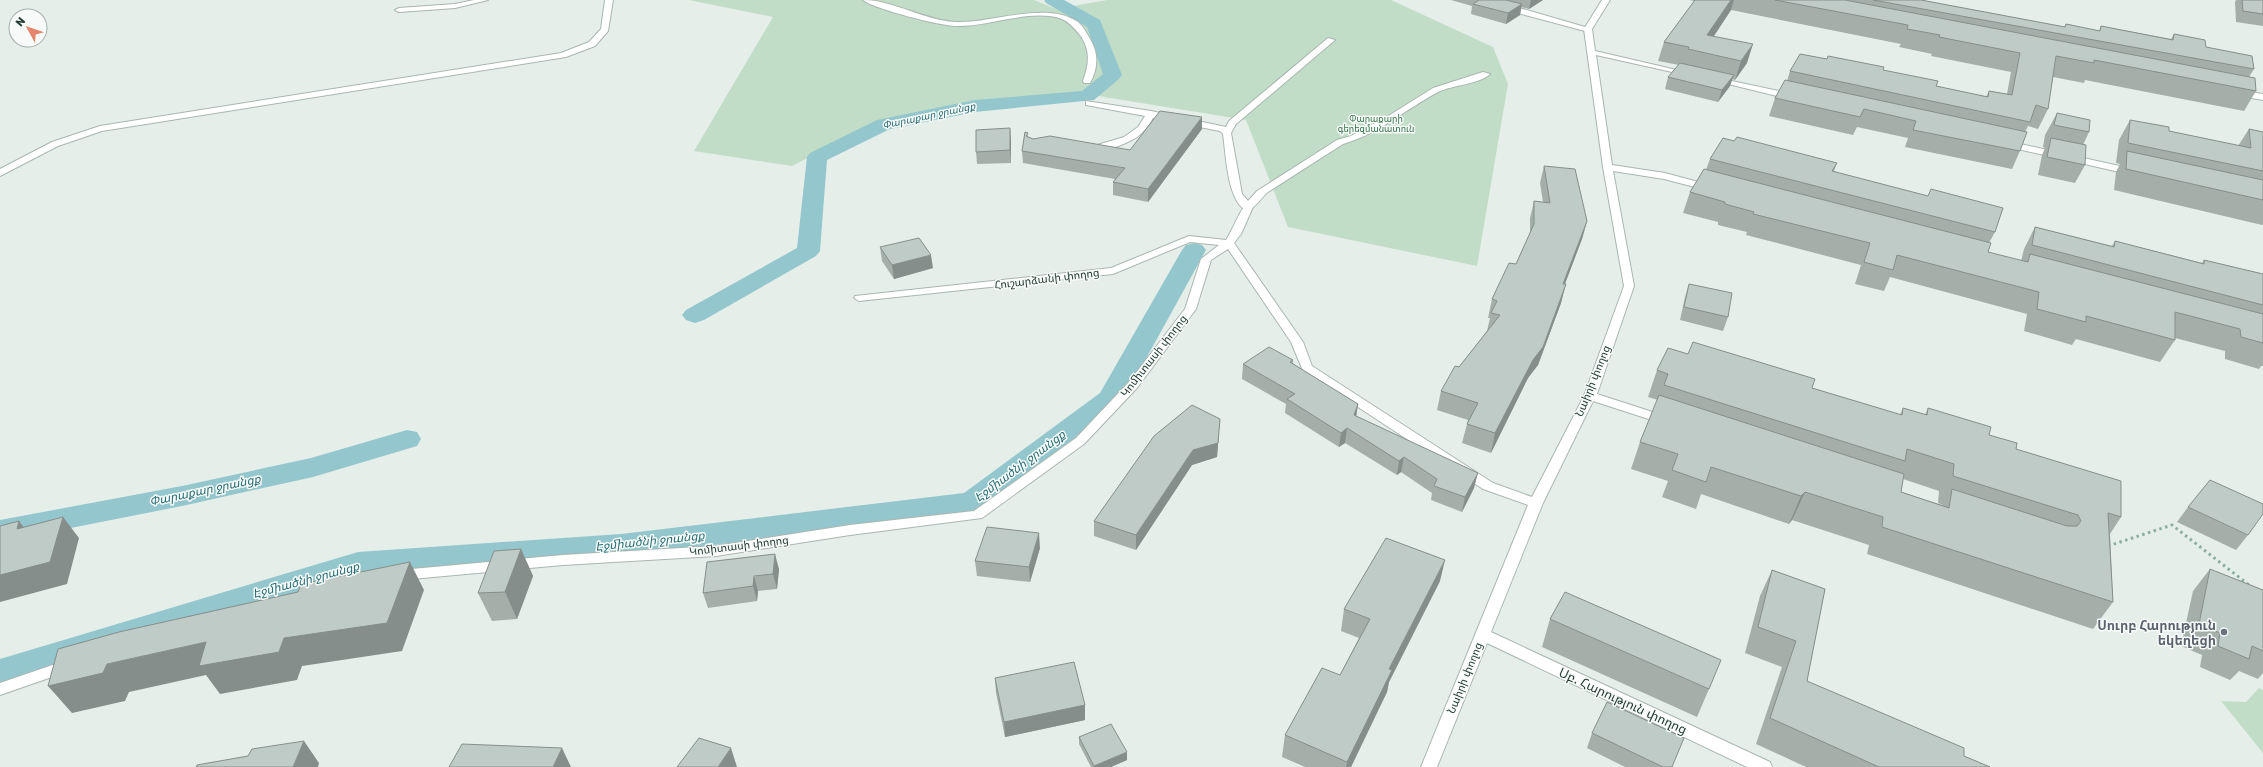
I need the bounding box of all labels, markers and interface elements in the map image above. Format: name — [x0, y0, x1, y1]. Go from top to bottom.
north arrow — [8, 8, 48, 48]
text: N — [13, 15, 28, 29]
water label: Փարաքար ջրանցք — [882, 100, 977, 132]
park label: Փարաքարի գերեզմանատուն — [1338, 114, 1414, 134]
street label: Հուշարձանի փողոց — [994, 266, 1100, 292]
street label: Կոմիտասի փողոց — [1118, 313, 1190, 399]
street label: Նաիրի փողոց — [1573, 343, 1613, 419]
water label: Էջմիածնի ջրանցք — [972, 427, 1069, 505]
water label: Փարաքար ջրանցք — [148, 471, 263, 509]
water label: Էջմիածնի ջրանցք — [595, 528, 706, 554]
street label: Կոմիտասի փողոց — [688, 533, 790, 559]
water label: Էջմիածնի ջրանցք — [251, 559, 362, 601]
place label: Սուրբ Հարություն եկեղեցի — [2097, 618, 2216, 648]
marker: Սուրբ Հարություն եկեղեցի — [2219, 627, 2229, 637]
street label: Նաիրի փողոց — [1445, 640, 1485, 716]
street label: Սբ. Հարություն փողոց — [1557, 665, 1689, 737]

